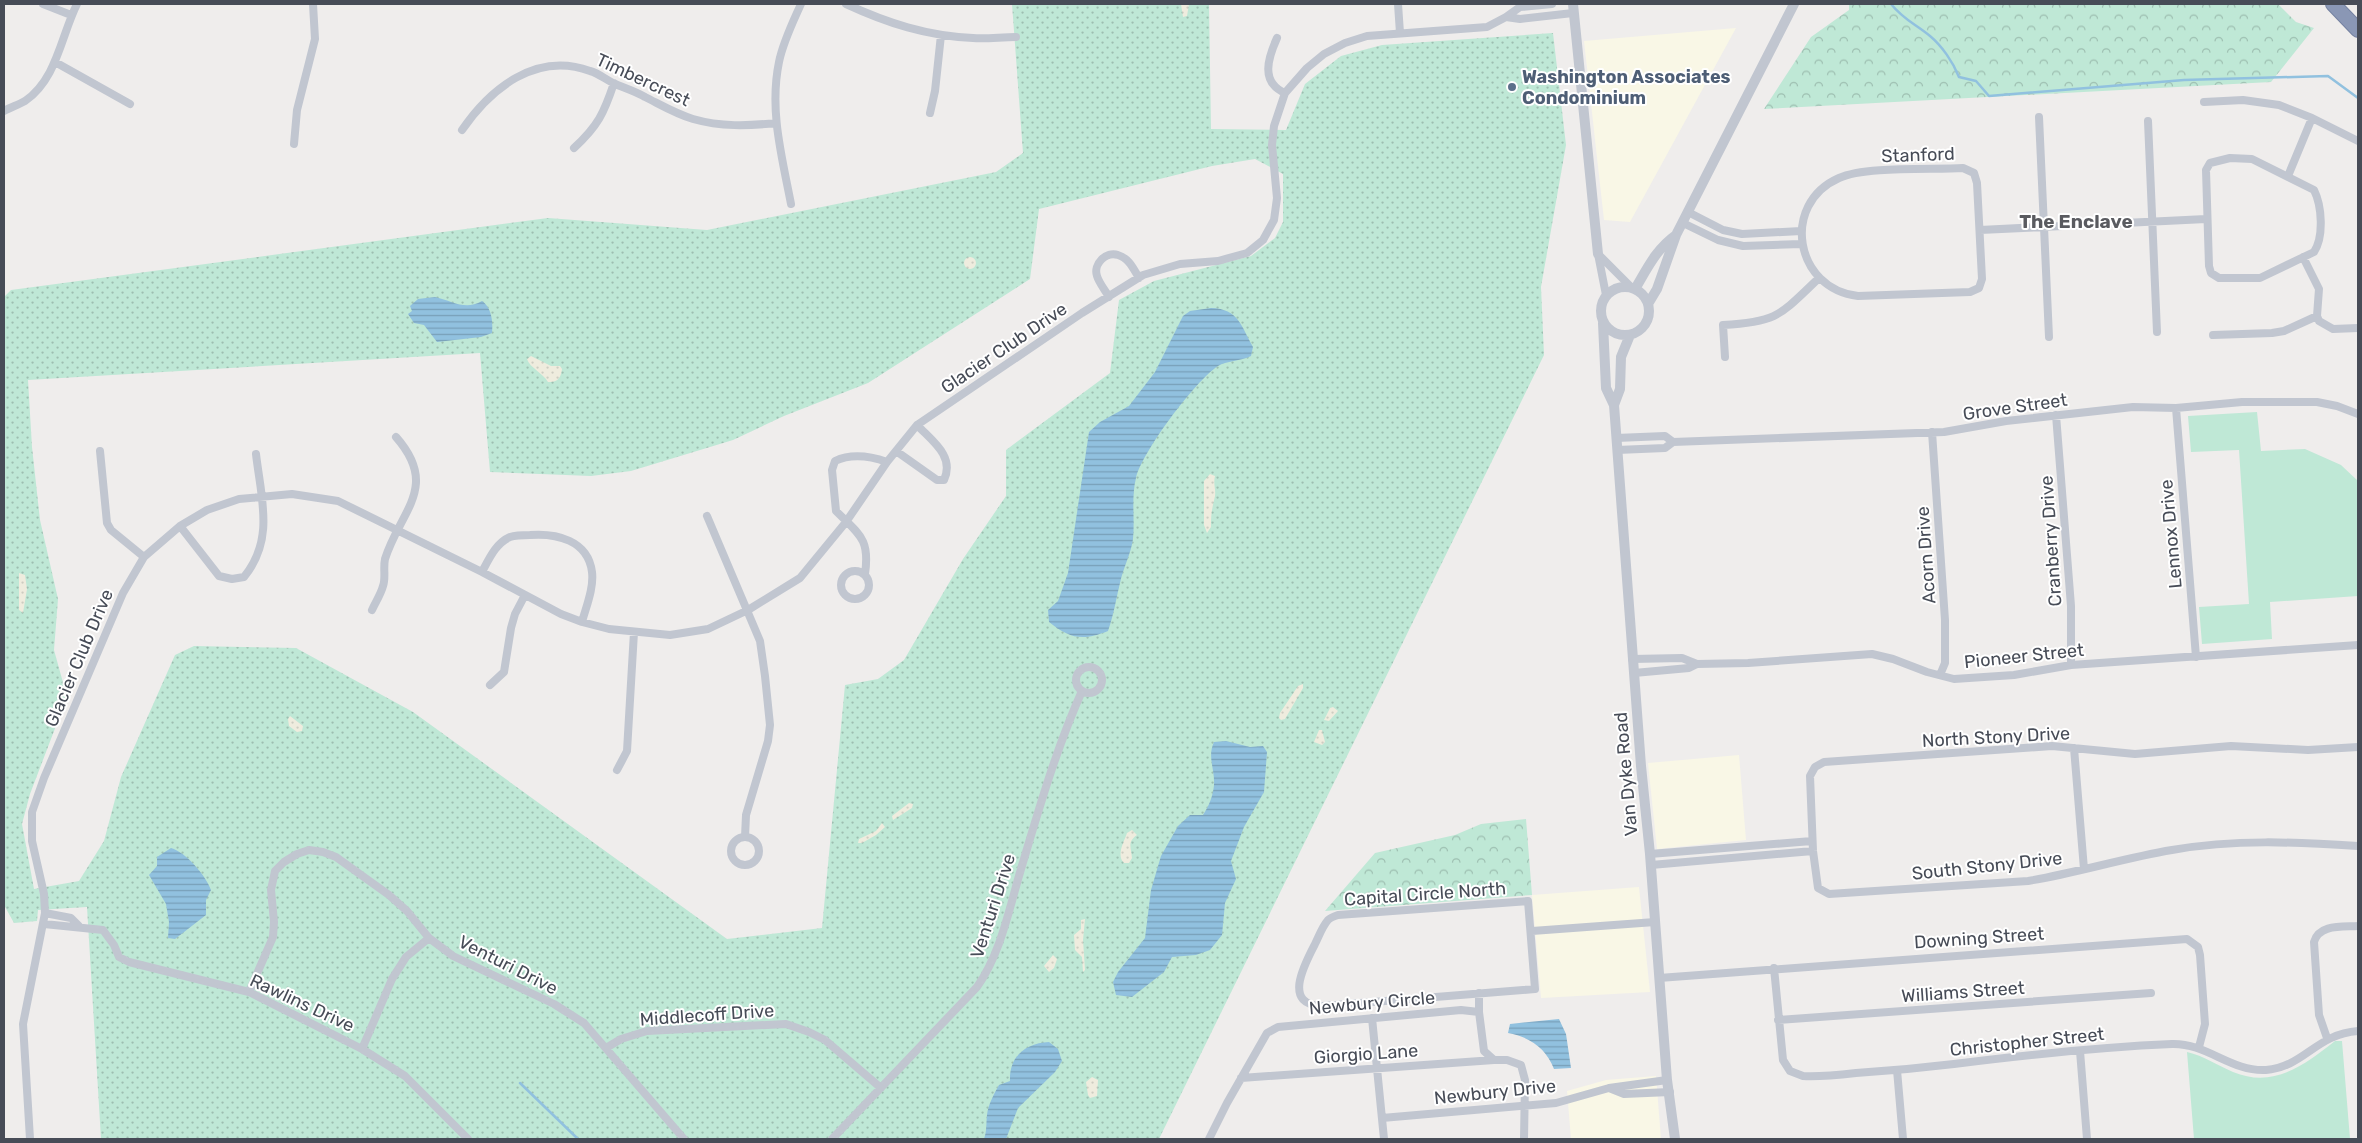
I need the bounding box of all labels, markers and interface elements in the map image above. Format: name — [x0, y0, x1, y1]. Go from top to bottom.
street label: Timbercrest — [593, 49, 693, 111]
place label: Washington Associates Condominium — [1522, 66, 1731, 109]
marker: Washington Associates Condominium — [1506, 81, 1518, 93]
street label: Stanford — [1881, 143, 1955, 167]
district label: The Enclave — [2019, 210, 2133, 233]
street label: Glacier Club Drive — [937, 298, 1071, 398]
street label: Grove Street — [1961, 389, 2069, 425]
street label: Cranberry Drive — [2035, 475, 2067, 607]
street label: Lennox Drive — [2155, 479, 2187, 589]
street label: Acorn Drive — [1912, 506, 1940, 604]
street label: Glacier Club Drive — [40, 586, 118, 730]
street label: Pioneer Street — [1963, 639, 2085, 673]
street label: Van Dyke Road — [1610, 711, 1642, 837]
street label: North Stony Drive — [1921, 722, 2071, 752]
street label: South Stony Drive — [1911, 847, 2063, 885]
street label: Venturi Drive — [966, 851, 1020, 961]
street label: Capital Circle North — [1343, 877, 1507, 911]
street label: Downing Street — [1913, 922, 2045, 954]
street label: Venturi Drive — [455, 931, 561, 999]
street label: Rawlins Drive — [246, 969, 358, 1037]
street label: Williams Street — [1901, 977, 2025, 1007]
street label: Newbury Circle — [1308, 987, 1436, 1019]
street label: Middlecoff Drive — [639, 999, 775, 1031]
street label: Christopher Street — [1949, 1023, 2105, 1061]
street label: Giorgio Lane — [1313, 1039, 1419, 1069]
street label: Newbury Drive — [1433, 1075, 1557, 1109]

